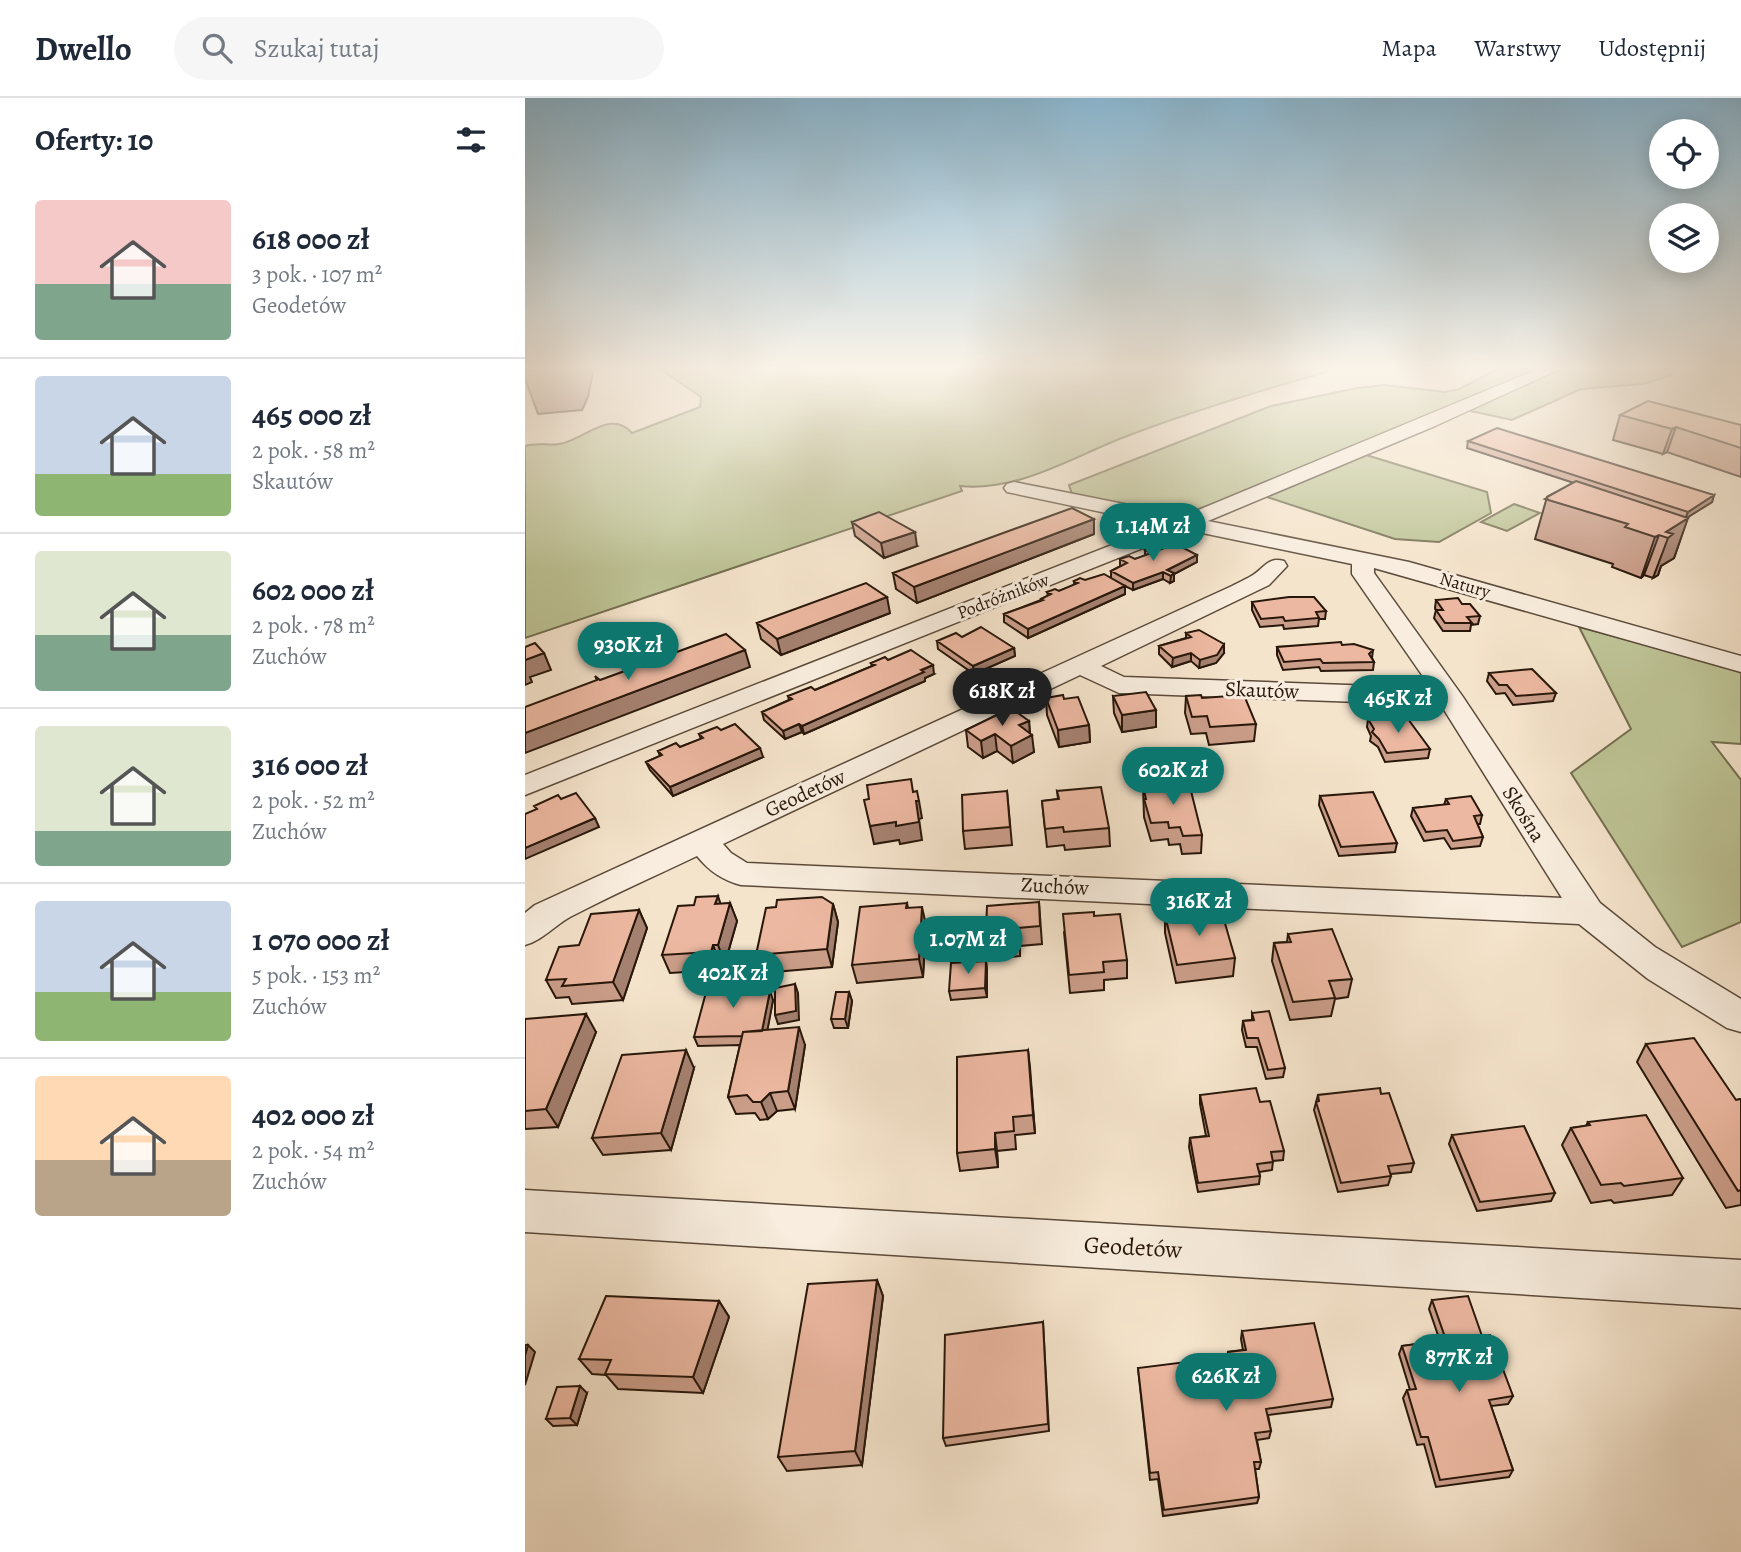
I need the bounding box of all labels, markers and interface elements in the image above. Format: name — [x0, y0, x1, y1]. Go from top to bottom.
search box — [174, 17, 664, 80]
text: Dwello — [35, 26, 132, 71]
icon: search — [198, 29, 236, 67]
text: Szukaj tutaj — [254, 31, 380, 66]
text: Mapa — [1381, 32, 1437, 64]
text: Warstwy — [1475, 32, 1561, 64]
text: Udostępnij — [1599, 32, 1706, 64]
map controls — [1649, 119, 1719, 273]
button: locate — [1649, 119, 1719, 189]
text: Oferty: 10 — [35, 120, 153, 160]
icon: filters — [452, 121, 490, 159]
button: layers — [1649, 203, 1719, 273]
text: 618 000 zł — [252, 219, 370, 259]
icon: home — [91, 228, 175, 312]
text: 3 pok. · 107 m² — [252, 259, 382, 290]
text: Geodetów — [252, 290, 346, 321]
text: 465 000 zł — [252, 395, 372, 435]
icon: home — [91, 404, 175, 488]
text: 2 pok. · 58 m² — [252, 435, 375, 466]
text: Skautów — [252, 466, 333, 497]
pin: 1.14M zł — [1081, 504, 1225, 563]
text: 1.14M zł — [1116, 510, 1190, 541]
street label: Natury — [1437, 566, 1494, 604]
street label: Podróżników — [954, 567, 1053, 625]
text: 602 000 zł — [252, 570, 374, 610]
icon: home — [91, 579, 175, 663]
text: 2 pok. · 78 m² — [252, 610, 375, 641]
pin: 930K zł — [563, 622, 693, 682]
text: 930K zł — [594, 629, 662, 660]
text: Zuchów — [252, 641, 327, 672]
pin: 618K zł — [937, 668, 1067, 728]
text: 618K zł — [969, 675, 1035, 706]
street label: Skautów — [1225, 675, 1300, 705]
pin: 465K zł — [1333, 676, 1463, 735]
text: 465K zł — [1364, 682, 1432, 713]
text: 316 000 zł — [252, 745, 368, 785]
pin: 602K zł — [1108, 748, 1238, 807]
icon: home — [91, 754, 175, 838]
text: 602K zł — [1138, 754, 1208, 785]
street label: Geodetów — [760, 762, 850, 824]
street label: Skośna — [1496, 781, 1552, 848]
text: 2 pok. · 52 m² — [252, 785, 375, 816]
text: Zuchów — [252, 816, 327, 847]
street label: Zuchów — [1020, 870, 1090, 902]
pin: 316K zł — [1134, 878, 1264, 938]
text: 316K zł — [1166, 885, 1232, 916]
pin: 1.07M zł — [896, 916, 1040, 976]
text: 1 070 000 zł — [252, 920, 390, 960]
text: 1.07M zł — [930, 923, 1006, 954]
icon: home — [91, 929, 175, 1013]
pin: 402K zł — [668, 950, 798, 1010]
text: 402K zł — [698, 957, 768, 988]
text: 5 pok. · 153 m² — [252, 960, 380, 991]
text: Zuchów — [252, 991, 327, 1022]
text: 402 000 zł — [252, 1095, 374, 1135]
icon: home — [91, 1104, 175, 1188]
text: 2 pok. · 54 m² — [252, 1135, 374, 1166]
text: Zuchów — [252, 1166, 327, 1197]
street label: Geodetów — [1083, 1228, 1183, 1266]
pin: 877K zł — [1394, 1334, 1524, 1394]
text: 877K zł — [1425, 1341, 1493, 1372]
pin: 626K zł — [1161, 1354, 1291, 1413]
text: 626K zł — [1191, 1360, 1261, 1391]

